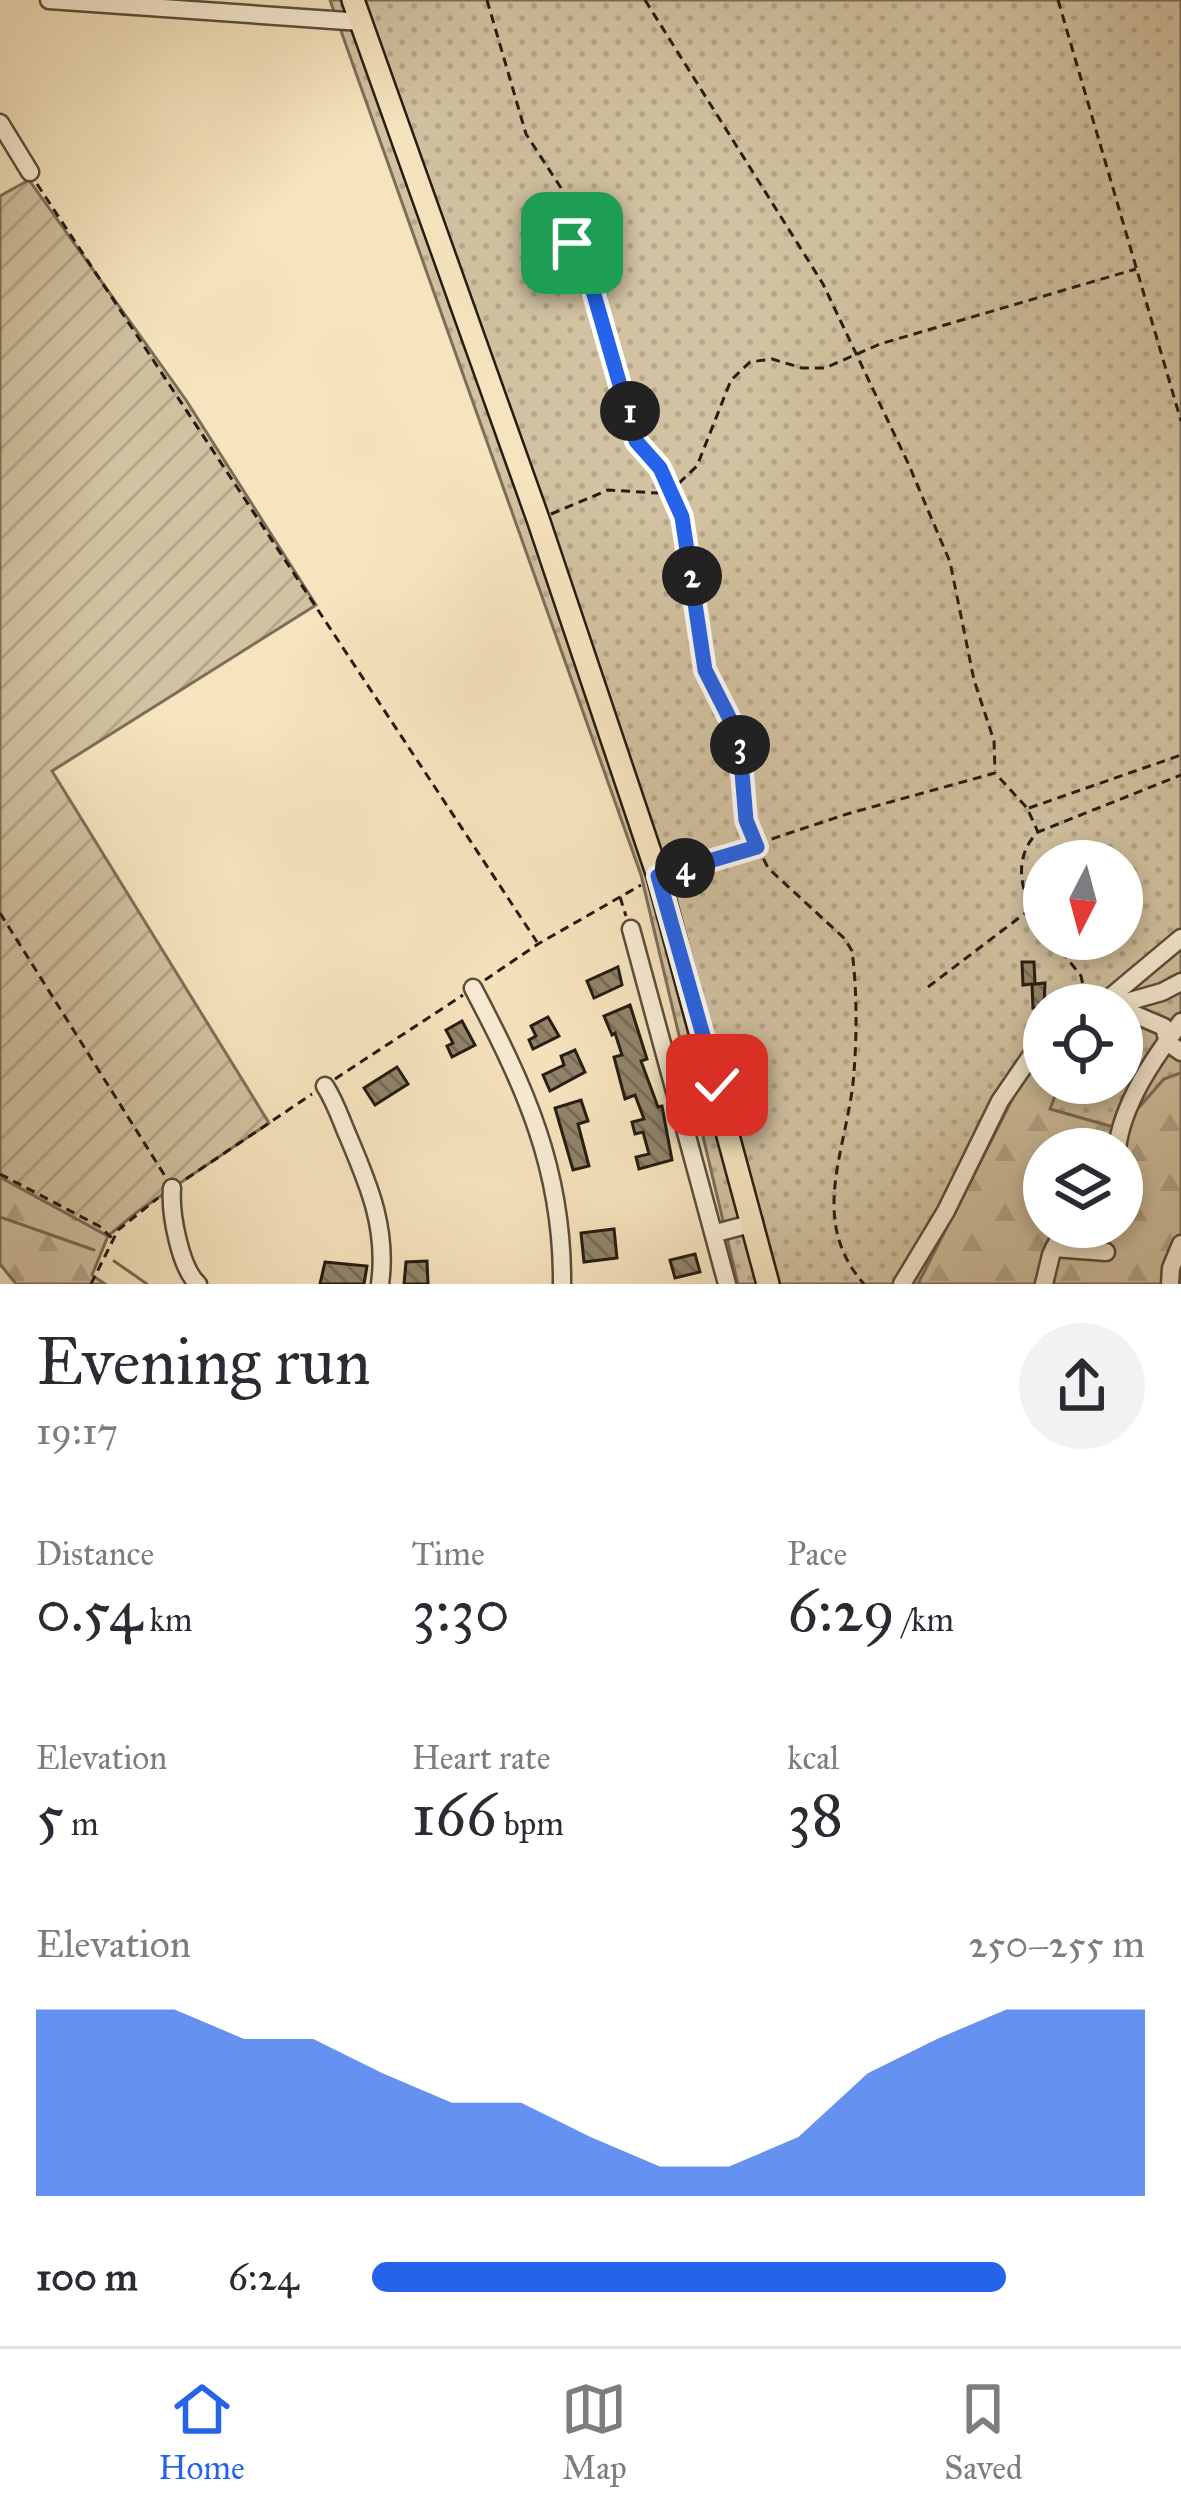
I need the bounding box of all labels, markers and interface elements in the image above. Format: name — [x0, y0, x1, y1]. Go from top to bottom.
pin — [521, 192, 623, 294]
icon: arrive — [539, 210, 605, 276]
pin: 1 — [600, 381, 660, 441]
text: 1 — [623, 391, 637, 431]
pin: 2 — [662, 546, 722, 606]
text: 2 — [684, 556, 700, 596]
pin: 3 — [710, 715, 770, 775]
text: 3 — [733, 725, 747, 765]
pin: 4 — [655, 838, 715, 898]
north arrow — [1023, 840, 1143, 960]
map controls — [1023, 840, 1143, 1248]
text: 4 — [676, 848, 694, 888]
button: locate — [1023, 984, 1143, 1104]
pin — [666, 1034, 768, 1136]
icon: check — [684, 1052, 750, 1118]
button: layers — [1023, 1128, 1143, 1248]
text: Evening run — [36, 1321, 371, 1402]
button: share — [1019, 1323, 1145, 1449]
text: 19:17 — [36, 1407, 118, 1455]
text: Distance — [36, 1534, 154, 1574]
text: Time — [412, 1534, 485, 1574]
text: Pace — [787, 1534, 847, 1574]
text: 0.54 — [36, 1574, 142, 1647]
text: 3:30 — [412, 1574, 510, 1647]
text: 6:29 — [787, 1574, 895, 1647]
text: km — [142, 1600, 192, 1640]
text: /km — [895, 1600, 954, 1640]
text: Elevation — [36, 1738, 167, 1778]
text: Heart rate — [412, 1738, 550, 1778]
text: kcal — [787, 1738, 839, 1778]
text: 5 — [36, 1778, 64, 1851]
text: 166 — [412, 1778, 497, 1851]
text: 38 — [787, 1778, 843, 1851]
text: m — [64, 1804, 99, 1844]
text: bpm — [497, 1804, 564, 1844]
text: Elevation — [36, 1920, 191, 1968]
text: 250–255 m — [968, 1920, 1145, 1968]
text: 100 m — [36, 2253, 138, 2301]
text: 6:24 — [228, 2253, 299, 2301]
tab: Home — [158, 2376, 245, 2488]
tab: Map — [561, 2376, 627, 2488]
tab: Saved — [944, 2376, 1023, 2488]

